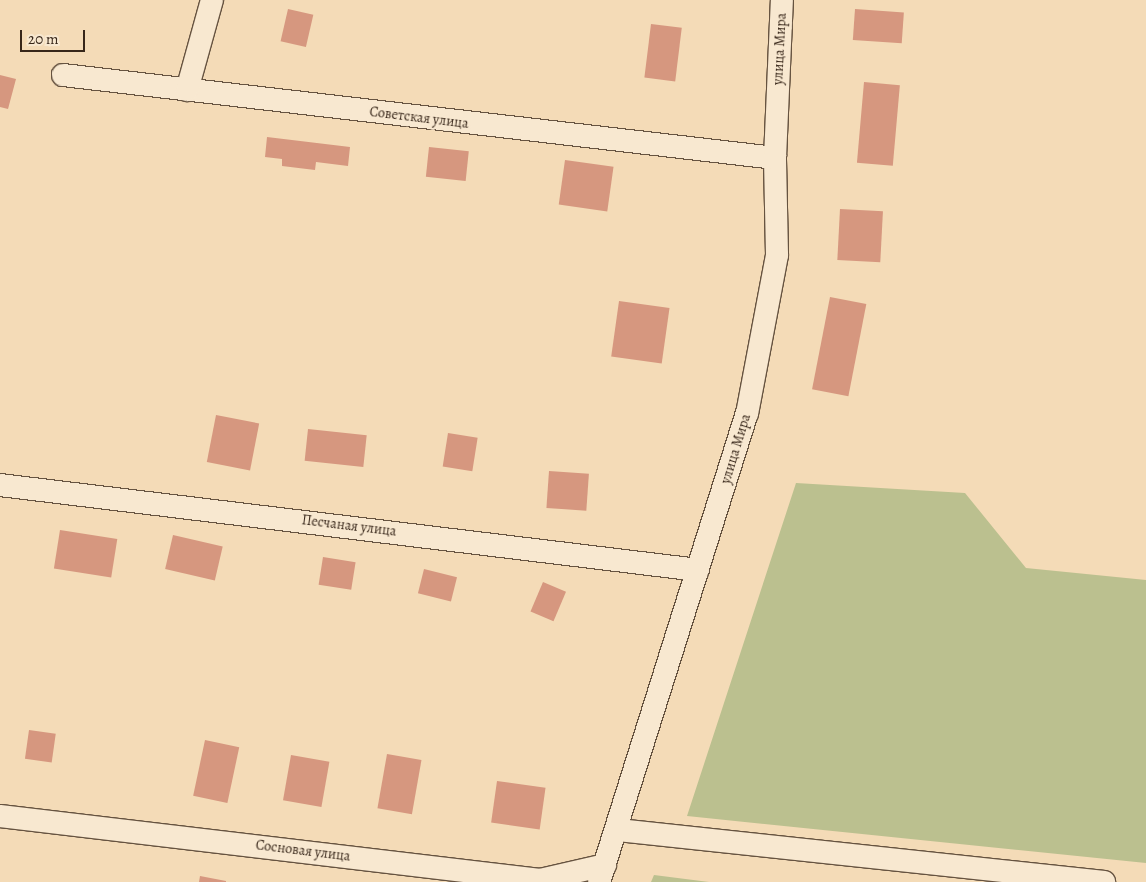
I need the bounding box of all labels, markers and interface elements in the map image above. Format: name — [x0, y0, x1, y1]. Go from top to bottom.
street label: улица Мира — [770, 12, 790, 86]
scale bar — [22, 20, 88, 52]
text: 20 m — [28, 29, 59, 49]
street label: Советская улица — [369, 104, 469, 132]
street label: улица Мира — [717, 412, 755, 486]
street label: Песчаная улица — [301, 512, 397, 540]
street label: Сосновая улица — [255, 837, 351, 865]

